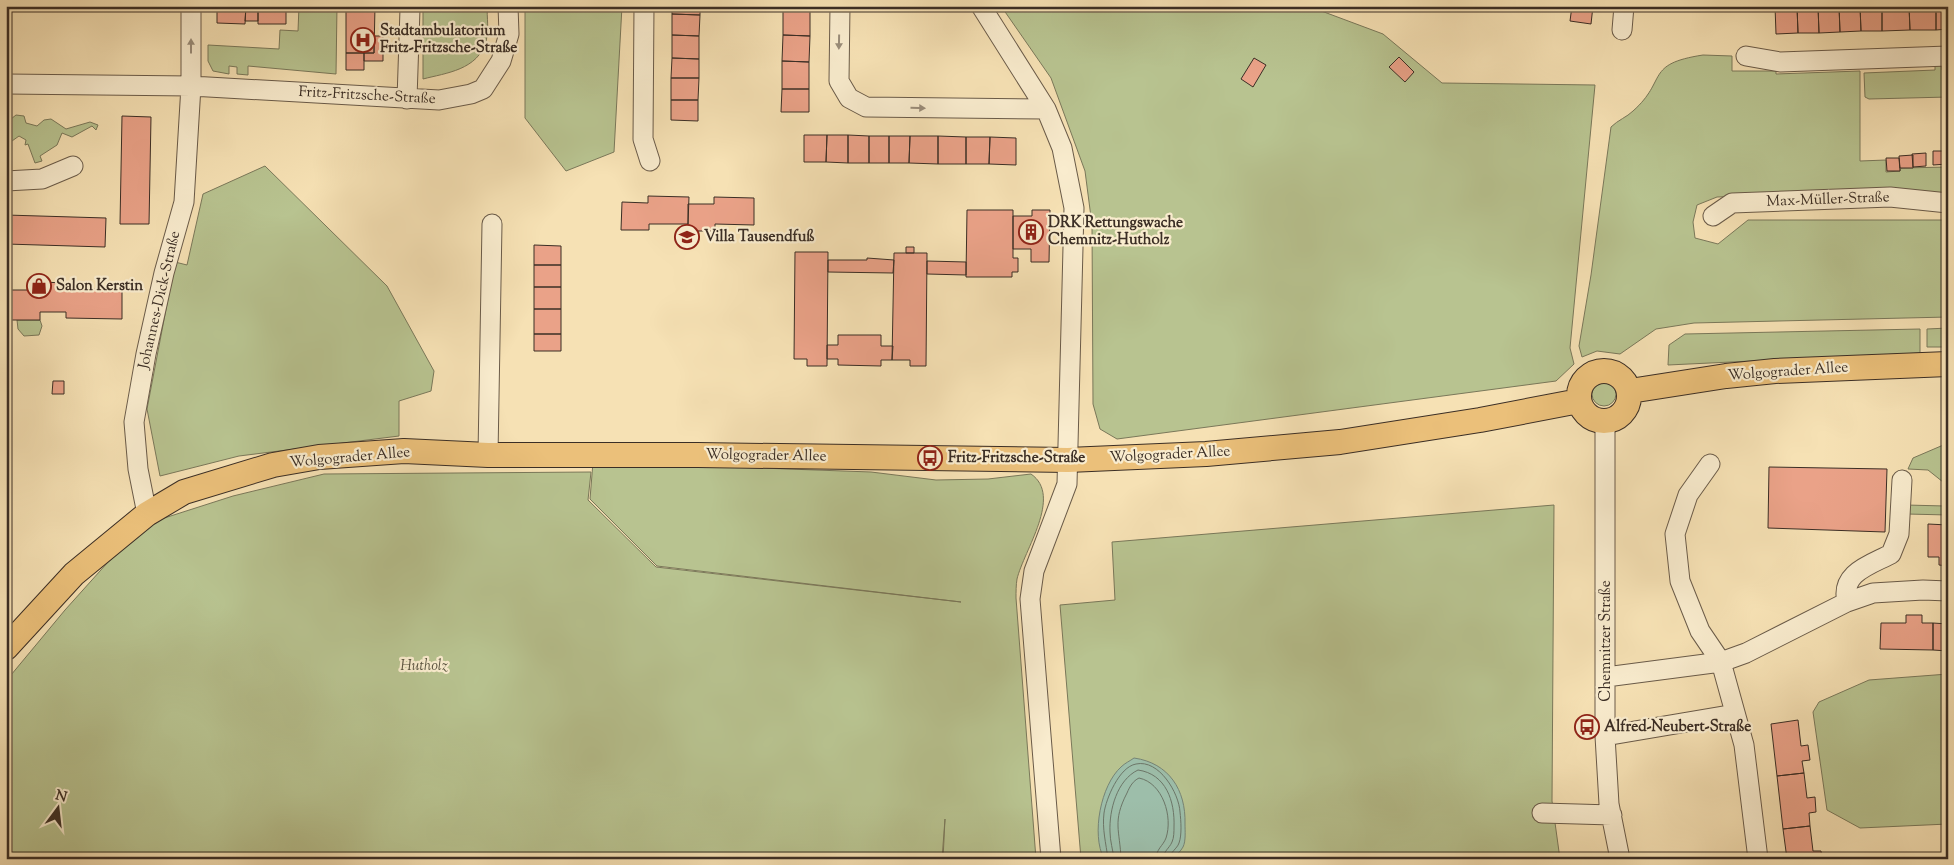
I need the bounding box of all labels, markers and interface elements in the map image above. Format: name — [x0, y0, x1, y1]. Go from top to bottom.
place label: Stadtambulatorium Fritz-Fritzsche-Straße — [380, 21, 517, 59]
hospital icon: Stadtambulatorium Fritz-Fritzsche-Straße — [350, 27, 376, 53]
one-way arrow — [835, 34, 843, 50]
one-way arrow — [187, 38, 195, 54]
street label: Fritz-Fritzsche-Straße — [298, 82, 436, 110]
one-way arrow — [911, 104, 927, 112]
street label: Max-Müller-Straße — [1766, 187, 1890, 213]
place label: DRK Rettungswache Chemnitz-Hutholz — [1048, 213, 1183, 251]
building icon: DRK Rettungswache Chemnitz-Hutholz — [1018, 219, 1044, 245]
school or university icon: Villa Tausendfuß — [674, 224, 700, 250]
place label: Villa Tausendfuß — [704, 227, 814, 248]
street label: Johannes-Dick-Straße — [134, 229, 186, 372]
shop icon: Salon Kerstin — [26, 273, 52, 299]
place label: Salon Kerstin — [56, 276, 143, 297]
street label: Wolgograder Allee — [1727, 357, 1849, 387]
street label: Wolgograder Allee — [1109, 441, 1231, 469]
street label: Wolgograder Allee — [289, 442, 411, 474]
street label: Wolgograder Allee — [705, 444, 827, 468]
bus stop icon: Fritz-Fritzsche-Straße — [917, 445, 943, 471]
place label: Fritz-Fritzsche-Straße — [948, 448, 1085, 469]
street label: Chemnitzer Straße — [1596, 580, 1617, 702]
park label: Hutholz — [400, 656, 448, 677]
bus stop icon: Alfred-Neubert-Straße — [1574, 714, 1600, 740]
place label: Alfred-Neubert-Straße — [1604, 717, 1751, 738]
north arrow — [32, 782, 82, 832]
text: N — [53, 786, 69, 808]

